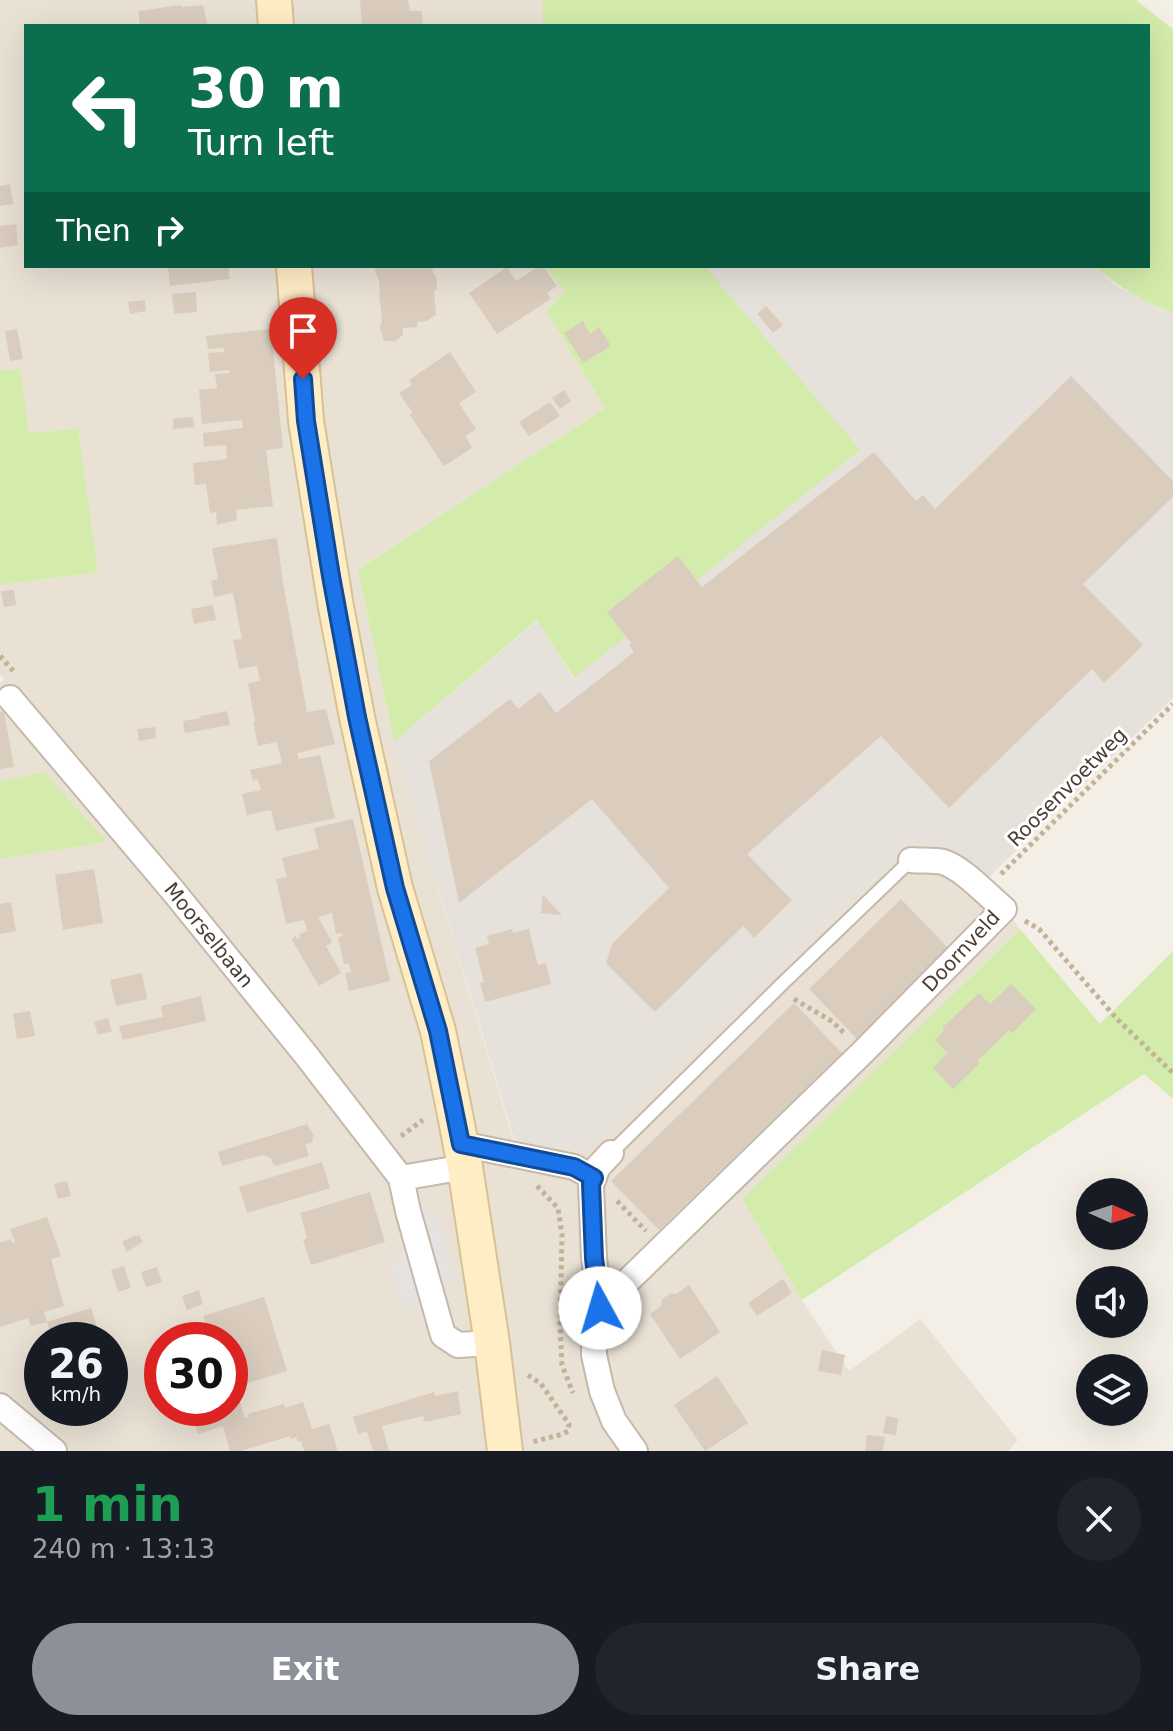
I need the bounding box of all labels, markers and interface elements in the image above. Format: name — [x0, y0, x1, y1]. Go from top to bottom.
text: 30 m — [188, 55, 344, 120]
icon: left — [56, 56, 160, 160]
text: Turn left — [188, 122, 334, 163]
icon: right — [147, 208, 191, 252]
text: Then — [56, 213, 131, 248]
pin — [269, 297, 337, 379]
icon: arrive — [281, 309, 325, 353]
street label: Roosenvoetweg — [1002, 722, 1132, 852]
street label: Moorselbaan — [159, 878, 259, 992]
street label: Doornveld — [917, 905, 1005, 997]
north arrow — [1076, 1178, 1148, 1250]
map controls — [1076, 1178, 1148, 1426]
position arrow — [558, 1266, 642, 1350]
button: sound — [1076, 1266, 1148, 1338]
speed limit sign: 30 — [144, 1322, 248, 1426]
text: 26 — [48, 1341, 104, 1387]
button: layers — [1076, 1354, 1148, 1426]
text: km/h — [51, 1382, 101, 1406]
text: 1 min — [32, 1476, 183, 1532]
button: close — [1057, 1477, 1141, 1561]
text: 240 m · 13:13 — [32, 1534, 215, 1564]
button: Exit — [32, 1623, 579, 1715]
button: Share — [595, 1623, 1141, 1715]

